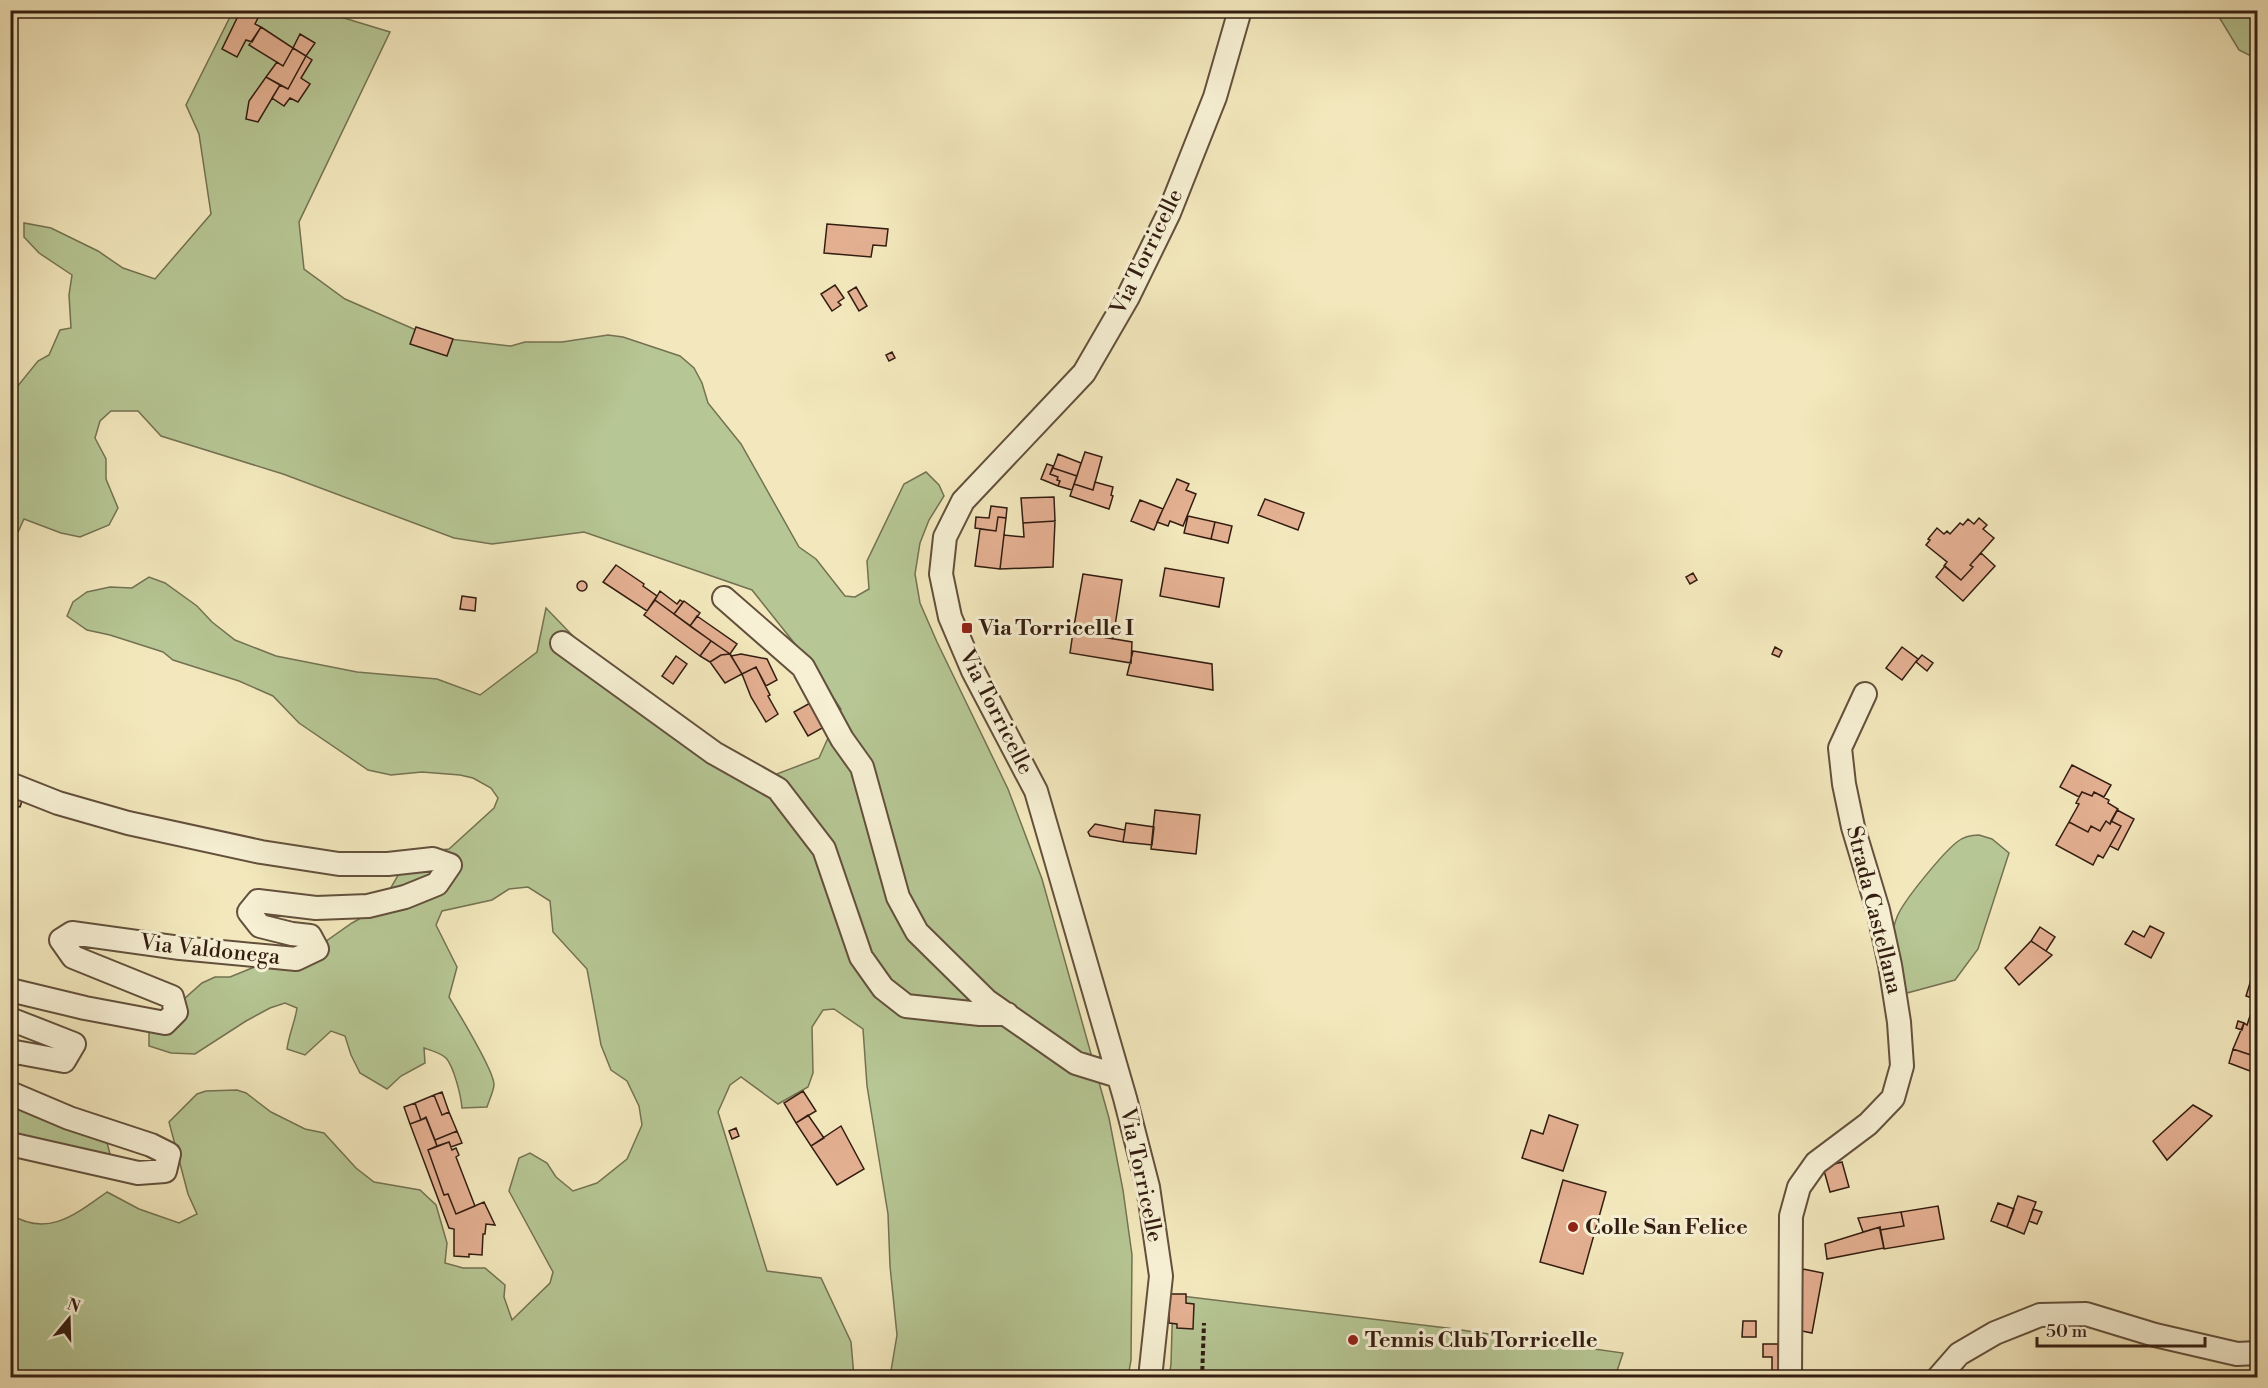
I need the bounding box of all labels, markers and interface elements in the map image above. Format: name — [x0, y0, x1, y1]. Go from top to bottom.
street label: Via Torricelle — [1104, 185, 1189, 320]
place label: Via Torricelle I — [978, 615, 1134, 642]
marker: Via Torricelle I — [960, 621, 974, 635]
street label: Via Torricelle — [952, 644, 1039, 779]
street label: Strada Castellana — [1840, 823, 1908, 998]
street label: Via Valdonega — [138, 929, 282, 971]
street label: Via Torricelle — [1113, 1104, 1168, 1245]
place label: Colle San Felice — [1585, 1214, 1748, 1241]
marker: Colle San Felice — [1566, 1220, 1580, 1234]
north arrow — [39, 1289, 99, 1349]
text: N — [64, 1294, 83, 1317]
scale bar — [2037, 1310, 2205, 1348]
text: 50 m — [2046, 1320, 2088, 1343]
place label: Tennis Club Torricelle — [1365, 1327, 1598, 1354]
marker: Tennis Club Torricelle — [1346, 1333, 1360, 1347]

